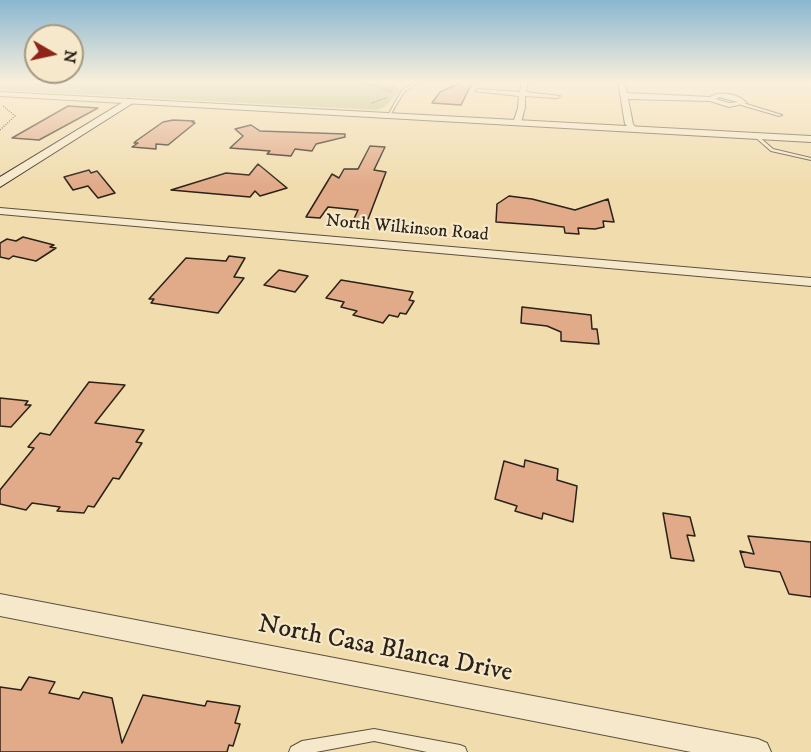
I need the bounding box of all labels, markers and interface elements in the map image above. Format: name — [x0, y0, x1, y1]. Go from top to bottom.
north arrow — [24, 24, 84, 84]
text: N — [59, 48, 81, 65]
street label: North Wilkinson Road — [325, 211, 489, 247]
street label: North Casa Blanca Drive — [255, 610, 515, 690]

